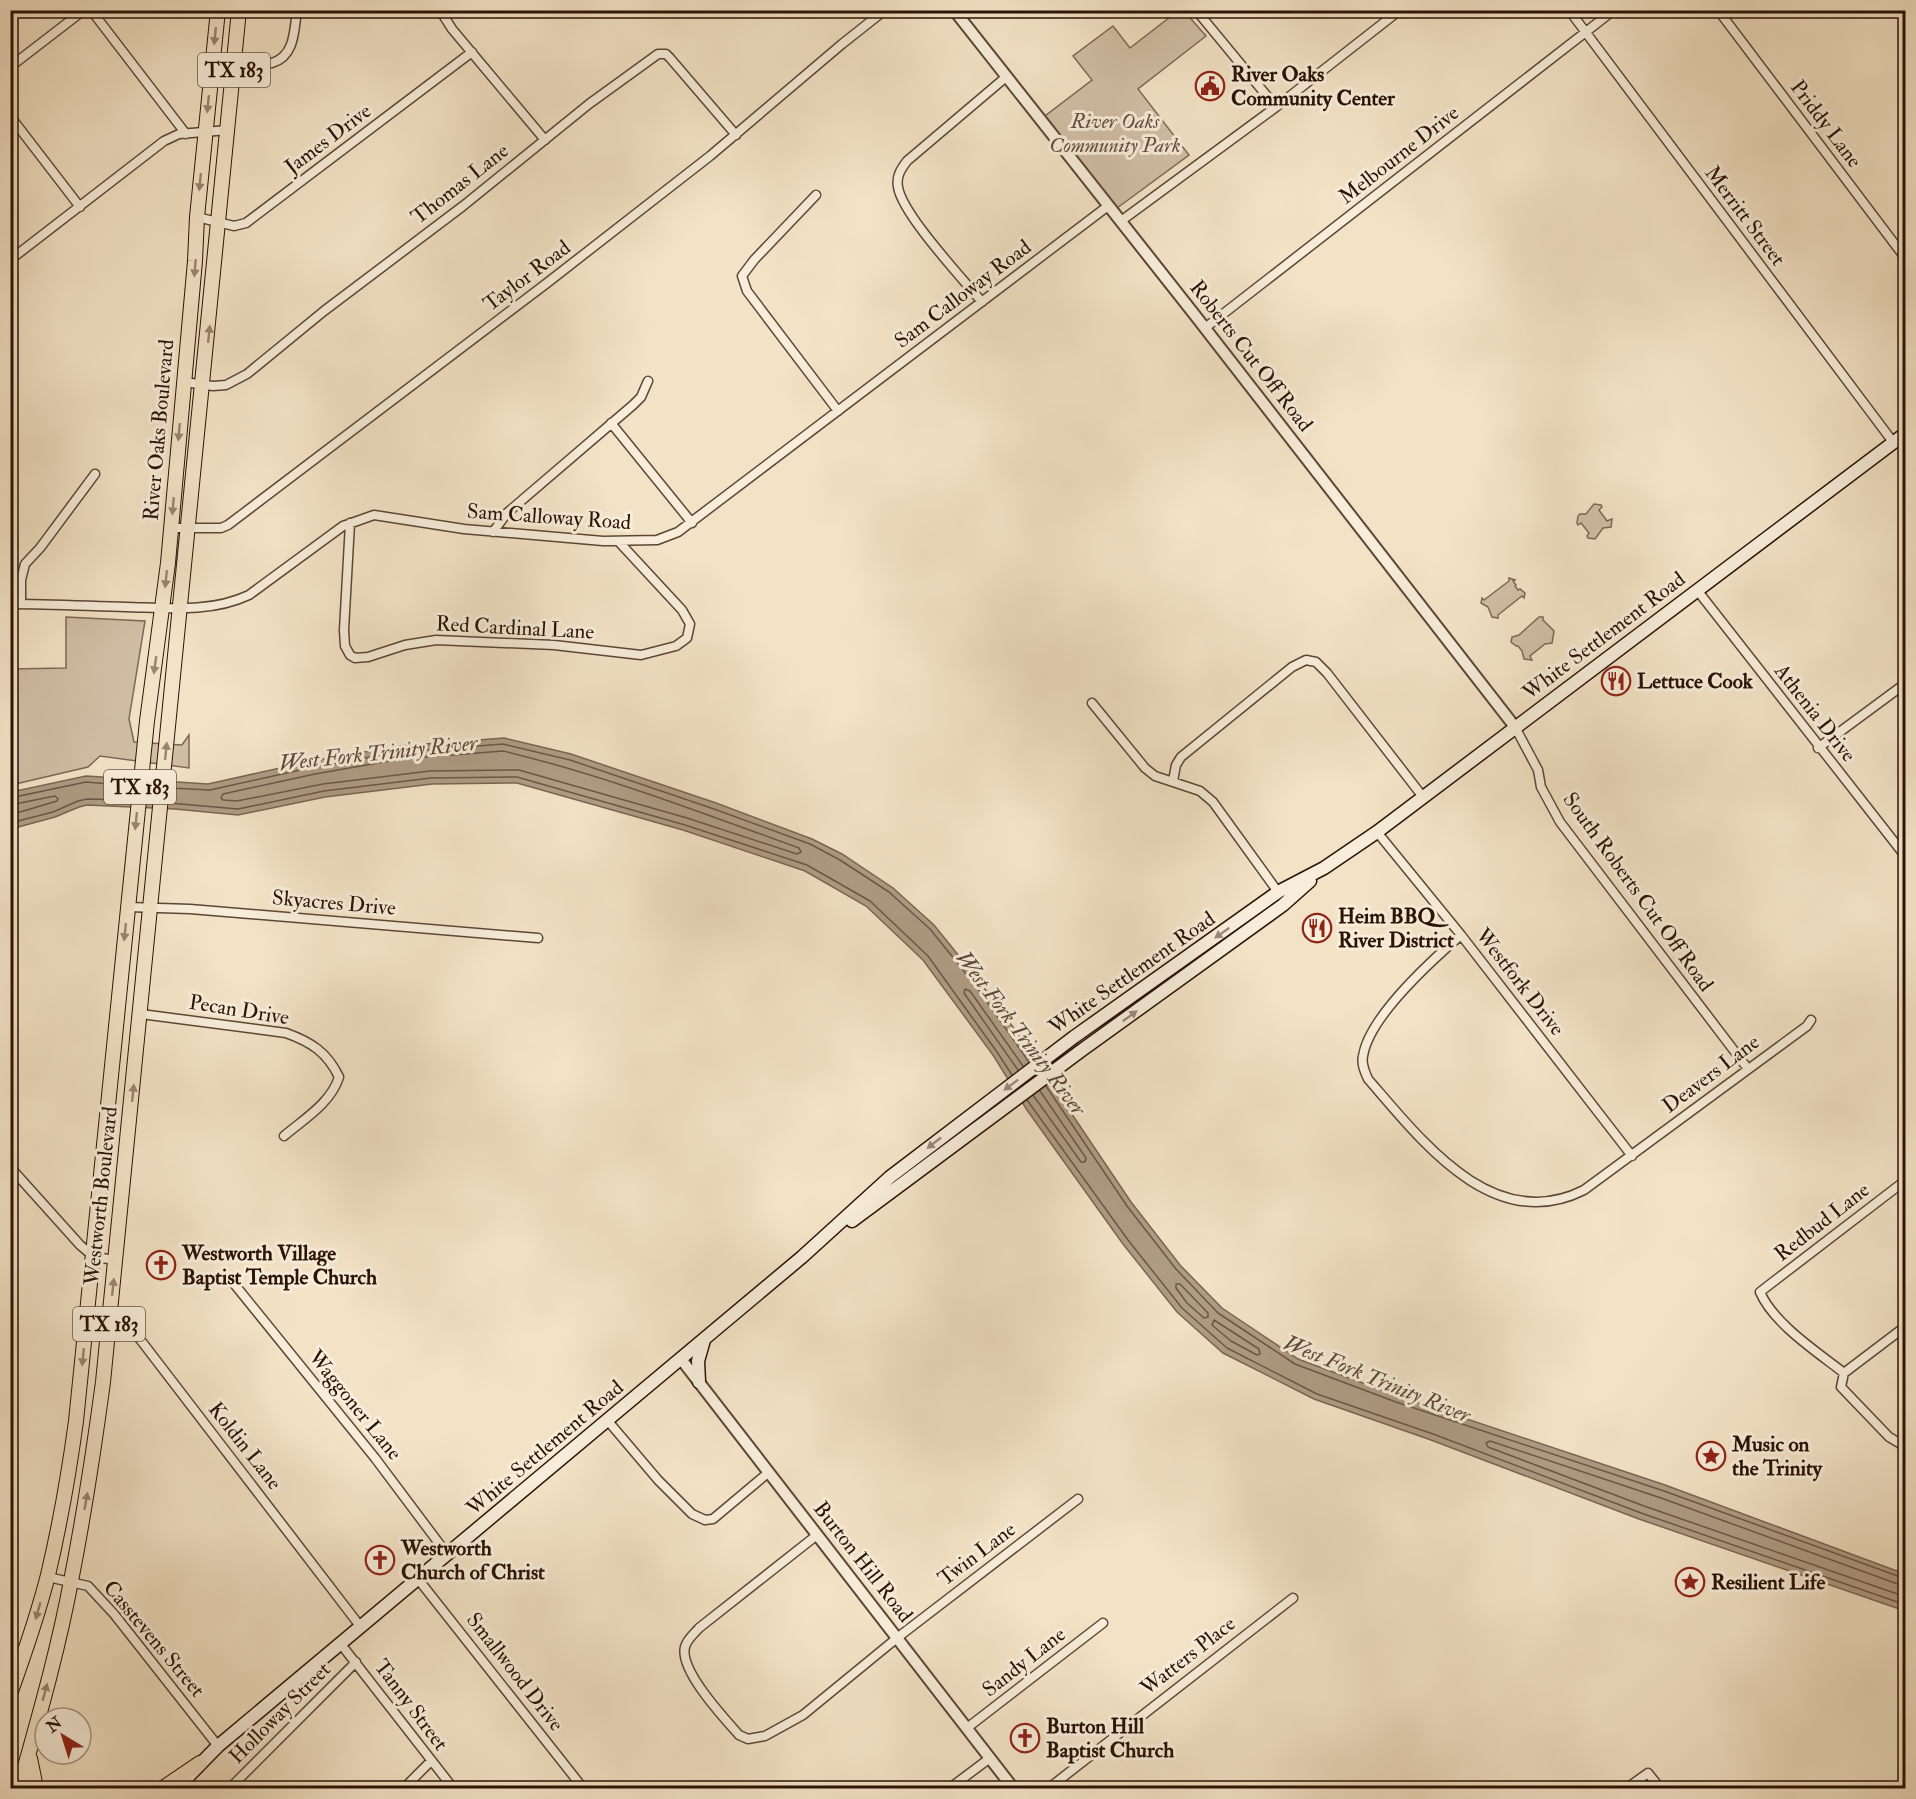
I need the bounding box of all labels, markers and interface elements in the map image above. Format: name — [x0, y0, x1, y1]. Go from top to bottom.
one-way arrow — [210, 26, 220, 45]
road number: TX 183 — [198, 53, 270, 87]
place label: River Oaks Community Center — [1231, 61, 1396, 112]
public building icon: River Oaks Community Center — [1194, 70, 1226, 102]
street label: Priddy Lane — [1784, 75, 1868, 174]
one-way arrow — [203, 95, 213, 114]
street label: James Drive — [279, 98, 377, 181]
street label: Melbourne Drive — [1333, 100, 1465, 210]
park label: River Oaks Community Park — [1049, 108, 1181, 159]
street label: Thomas Lane — [406, 137, 514, 231]
street label: Merritt Street — [1699, 161, 1792, 272]
one-way arrow — [195, 173, 205, 192]
street label: Sam Calloway Road — [889, 233, 1037, 354]
street label: Taylor Road — [478, 234, 577, 318]
one-way arrow — [190, 259, 200, 278]
street label: Roberts Cut Off Road — [1183, 275, 1319, 438]
one-way arrow — [204, 325, 213, 344]
street label: River Oaks Boulevard — [138, 337, 180, 522]
one-way arrow — [174, 423, 184, 442]
one-way arrow — [168, 496, 178, 515]
street label: Sam Calloway Road — [466, 498, 633, 536]
street label: White Settlement Road — [1516, 566, 1691, 707]
one-way arrow — [161, 569, 171, 588]
street label: Red Cardinal Lane — [435, 610, 595, 646]
one-way arrow — [151, 655, 160, 674]
street label: Athenia Drive — [1768, 658, 1862, 768]
restaurant icon: Lettuce Cook — [1600, 665, 1632, 697]
place label: Lettuce Cook — [1637, 668, 1754, 695]
water label: West Fork Trinity River — [277, 728, 480, 777]
one-way arrow — [161, 742, 171, 761]
road number: TX 183 — [104, 770, 176, 804]
street label: South Roberts Cut Off Road — [1557, 787, 1720, 997]
one-way arrow — [132, 812, 141, 831]
street label: Skyacres Drive — [271, 884, 397, 922]
place label: Heim BBQ River District — [1338, 903, 1454, 954]
street label: White Settlement Road — [1043, 905, 1221, 1041]
restaurant icon: Heim BBQ River District — [1301, 912, 1333, 944]
one-way arrow — [120, 922, 130, 941]
street label: Westfork Drive — [1469, 922, 1571, 1041]
one-way arrow — [1215, 927, 1231, 939]
water label: West Fork Trinity River — [950, 945, 1093, 1123]
street label: Pecan Drive — [187, 989, 291, 1031]
one-way arrow — [1122, 1010, 1137, 1022]
street label: Deavers Lane — [1657, 1029, 1765, 1119]
one-way arrow — [1003, 1078, 1018, 1090]
one-way arrow — [128, 1083, 138, 1102]
street label: Westworth Boulevard — [78, 1105, 124, 1288]
one-way arrow — [927, 1136, 942, 1148]
street label: Redbud Lane — [1769, 1176, 1875, 1268]
place label: Westworth Village Baptist Temple Church — [181, 1240, 377, 1291]
church icon: Westworth Village Baptist Temple Church — [145, 1249, 177, 1281]
one-way arrow — [108, 1277, 118, 1296]
road number: TX 183 — [73, 1307, 145, 1341]
water label: West Fork Trinity River — [1279, 1329, 1476, 1430]
street label: Waggoner Lane — [302, 1344, 408, 1466]
one-way arrow — [78, 1348, 88, 1367]
street label: White Settlement Road — [460, 1374, 630, 1522]
street label: Koldin Lane — [202, 1397, 288, 1496]
place label: Music on the Trinity — [1731, 1431, 1823, 1482]
place icon: Music on the Trinity — [1695, 1440, 1727, 1472]
one-way arrow — [81, 1491, 90, 1510]
street label: Burton Hill Road — [807, 1496, 919, 1629]
street label: Twin Lane — [933, 1516, 1021, 1592]
place label: Westworth Church of Christ — [400, 1535, 545, 1586]
church icon: Westworth Church of Christ — [364, 1544, 396, 1576]
place icon: Resilient Life — [1674, 1566, 1706, 1598]
place label: Resilient Life — [1711, 1569, 1826, 1596]
street label: Casstevens Street — [97, 1575, 211, 1703]
one-way arrow — [33, 1602, 42, 1620]
street label: Smallwood Drive — [460, 1607, 570, 1737]
street label: Watters Place — [1134, 1610, 1241, 1702]
street label: Sandy Lane — [977, 1621, 1071, 1703]
street label: Tanny Street — [368, 1654, 454, 1756]
street label: Holloway Street — [223, 1656, 337, 1770]
one-way arrow — [41, 1682, 51, 1701]
north arrow — [33, 1706, 93, 1766]
text: N — [42, 1712, 67, 1738]
place label: Burton Hill Baptist Church — [1046, 1713, 1174, 1764]
church icon: Burton Hill Baptist Church — [1009, 1722, 1041, 1754]

